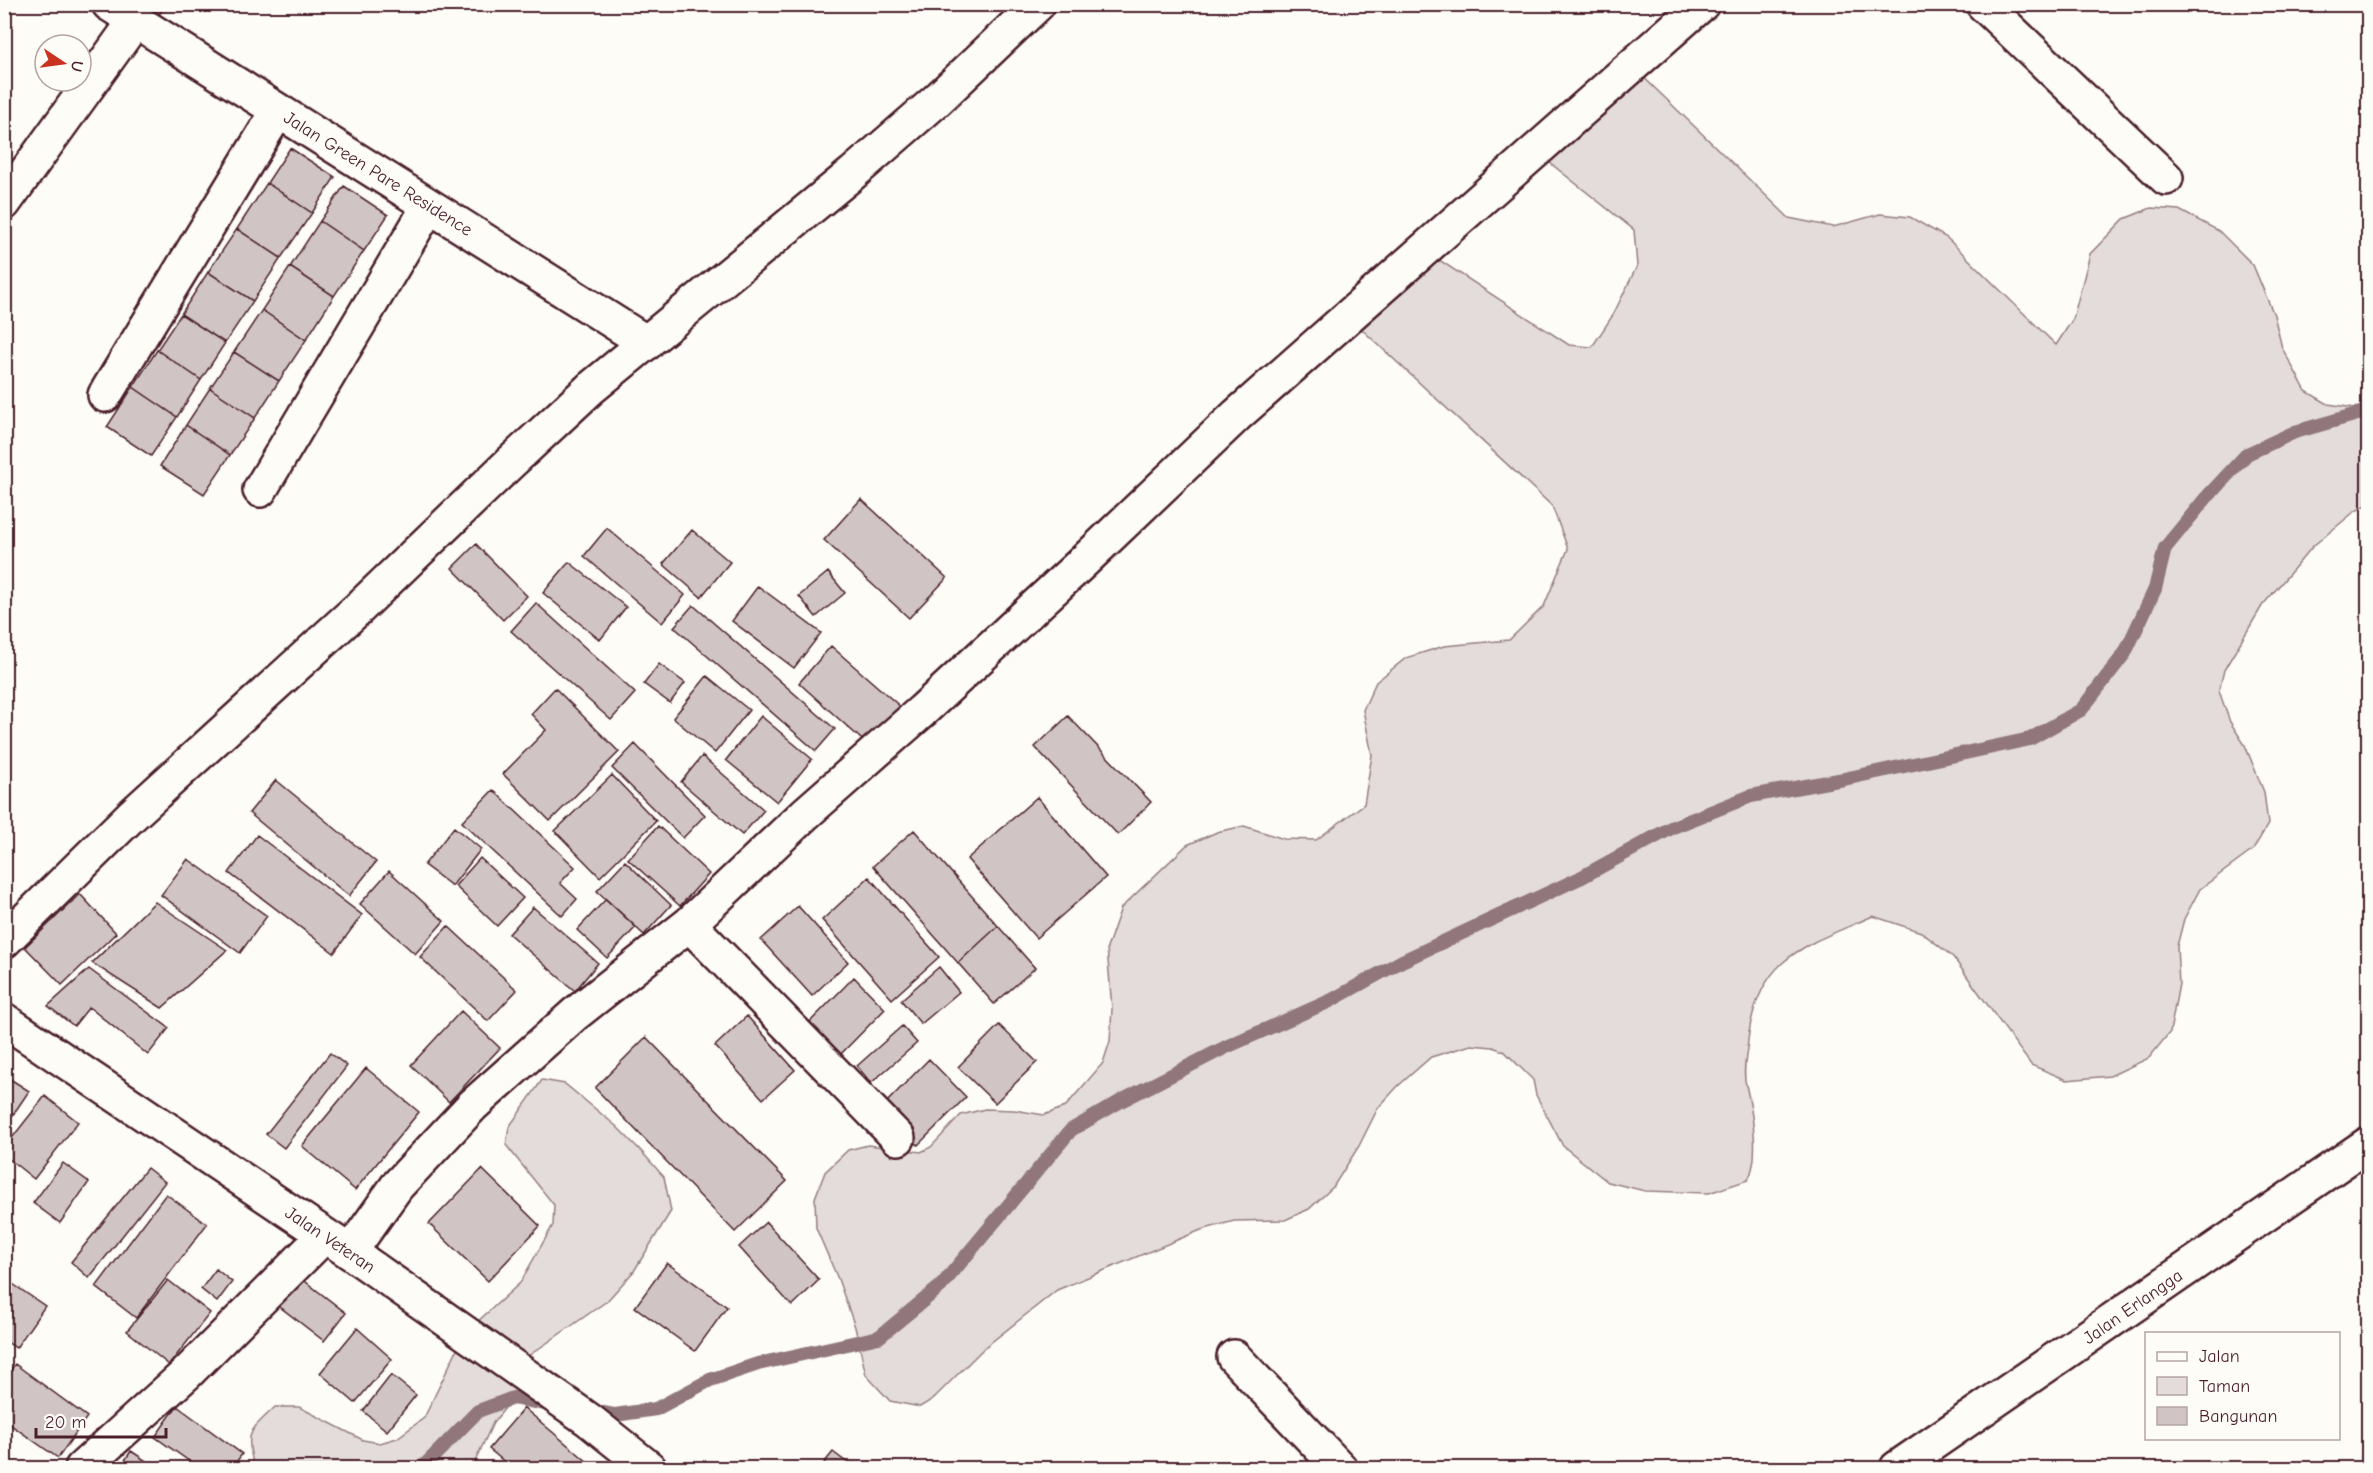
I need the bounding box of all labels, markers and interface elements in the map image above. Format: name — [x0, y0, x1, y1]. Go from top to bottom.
north arrow — [33, 33, 93, 93]
text: U — [67, 59, 87, 73]
street label: Jalan Green Pare Residence — [280, 107, 476, 241]
street label: Jalan Veteran — [281, 1202, 379, 1278]
street label: Jalan Erlangga — [2079, 1265, 2187, 1349]
legend — [2145, 1332, 2340, 1440]
text: Jalan — [2199, 1346, 2240, 1367]
text: Taman — [2199, 1376, 2250, 1397]
scale bar — [36, 1401, 166, 1439]
text: Bangunan — [2199, 1406, 2277, 1427]
text: 20 m — [45, 1412, 86, 1433]

